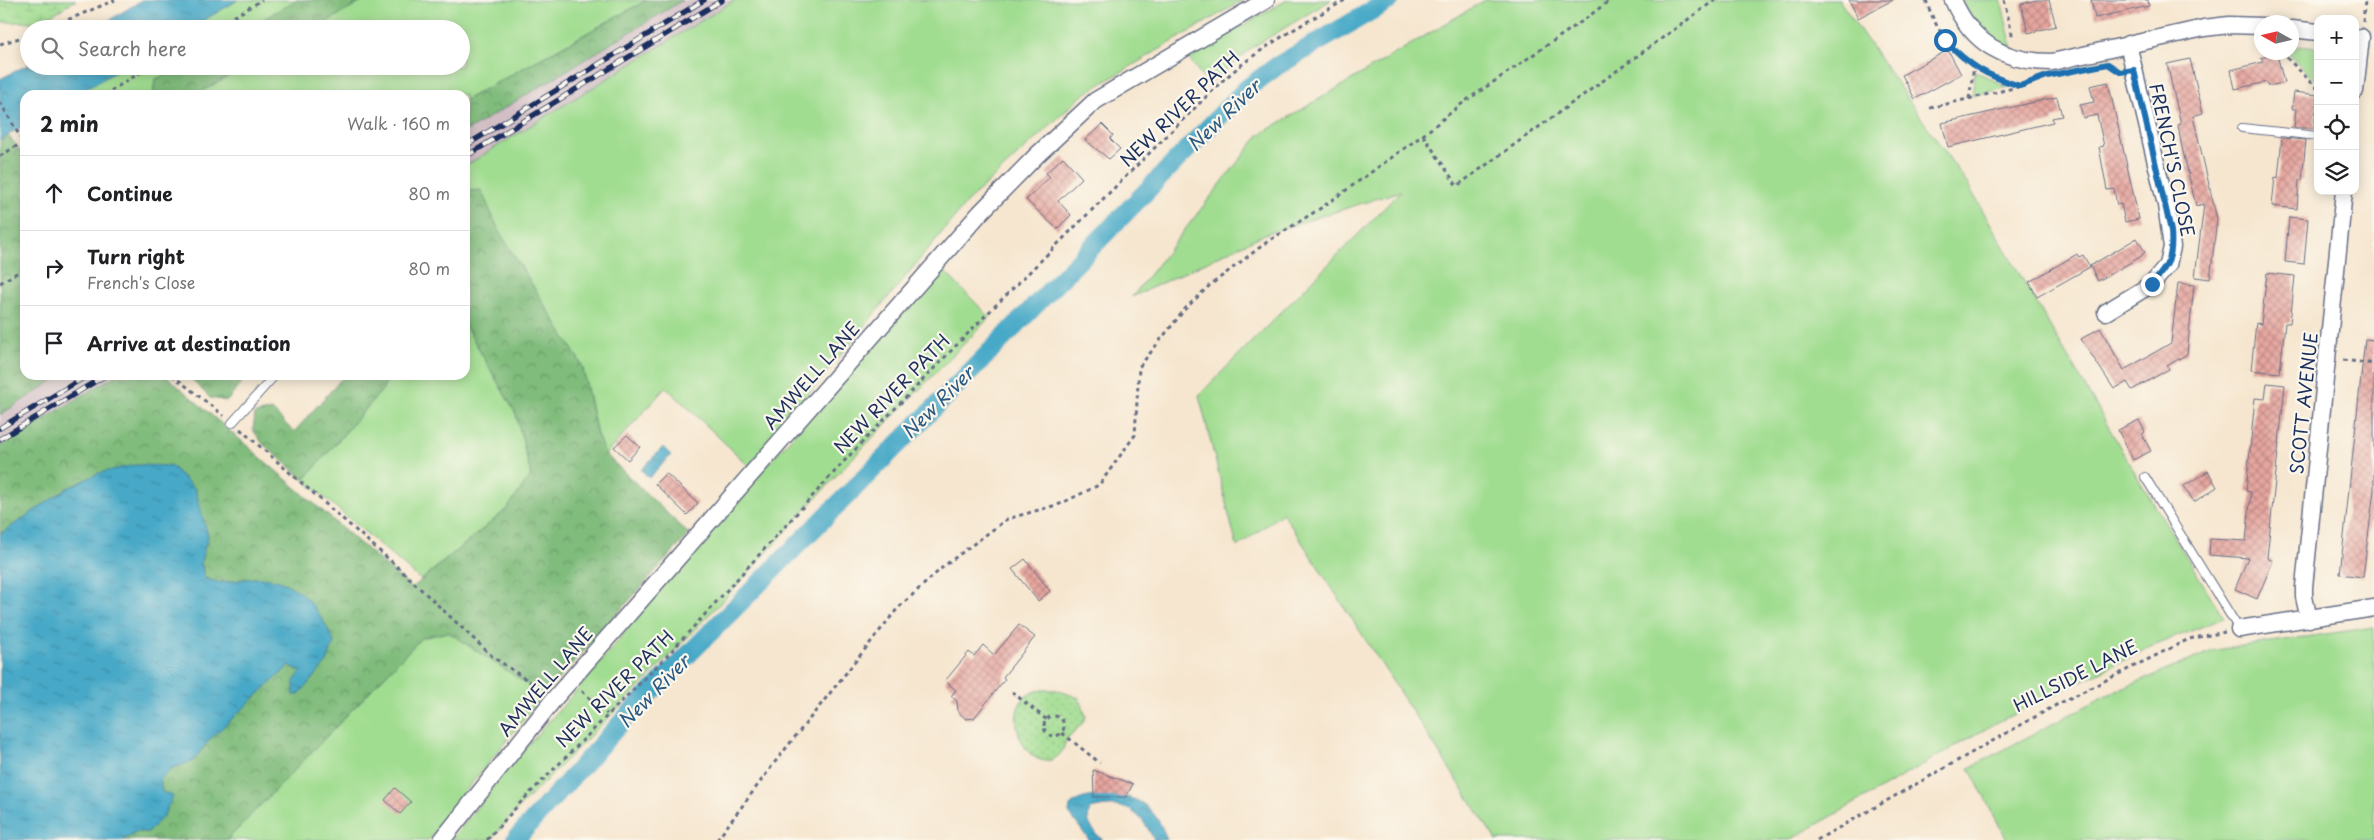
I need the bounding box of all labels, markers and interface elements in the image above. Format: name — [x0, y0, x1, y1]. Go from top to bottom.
north arrow — [2254, 15, 2299, 60]
map controls — [2314, 15, 2359, 195]
button: + — [2314, 15, 2359, 60]
search box — [20, 20, 470, 75]
route start — [1934, 29, 1957, 52]
icon: search — [38, 34, 66, 62]
text: Search here — [78, 34, 187, 62]
street label: NEW RIVER PATH — [1113, 44, 1245, 172]
button: − — [2314, 60, 2359, 105]
water label: New River — [1180, 71, 1268, 157]
street label: FRENCH'S CLOSE — [2143, 80, 2203, 240]
button: locate — [2314, 105, 2359, 150]
text: 2 min — [40, 107, 99, 139]
text: Walk · 160 m — [347, 111, 450, 135]
button: layers — [2314, 150, 2359, 195]
icon: ahead — [40, 179, 68, 207]
text: Continue — [87, 179, 173, 207]
text: 80 m — [408, 181, 450, 205]
text: Turn right — [87, 242, 185, 270]
icon: right — [40, 254, 68, 282]
text: 80 m — [408, 256, 450, 280]
text: French's Close — [87, 270, 195, 294]
route end — [2141, 273, 2164, 296]
street label: AMWELL LANE — [756, 315, 866, 435]
street label: NEW RIVER PATH — [827, 327, 955, 459]
icon: arrive — [40, 329, 68, 357]
text: Arrive at destination — [87, 329, 291, 357]
street label: SCOTT AVENUE — [2282, 331, 2324, 475]
water label: New River — [894, 358, 981, 445]
street label: AMWELL LANE — [491, 620, 599, 742]
street label: NEW RIVER PATH — [549, 623, 679, 753]
street label: HILLSIDE LANE — [2008, 632, 2142, 718]
water label: New River — [611, 646, 697, 734]

